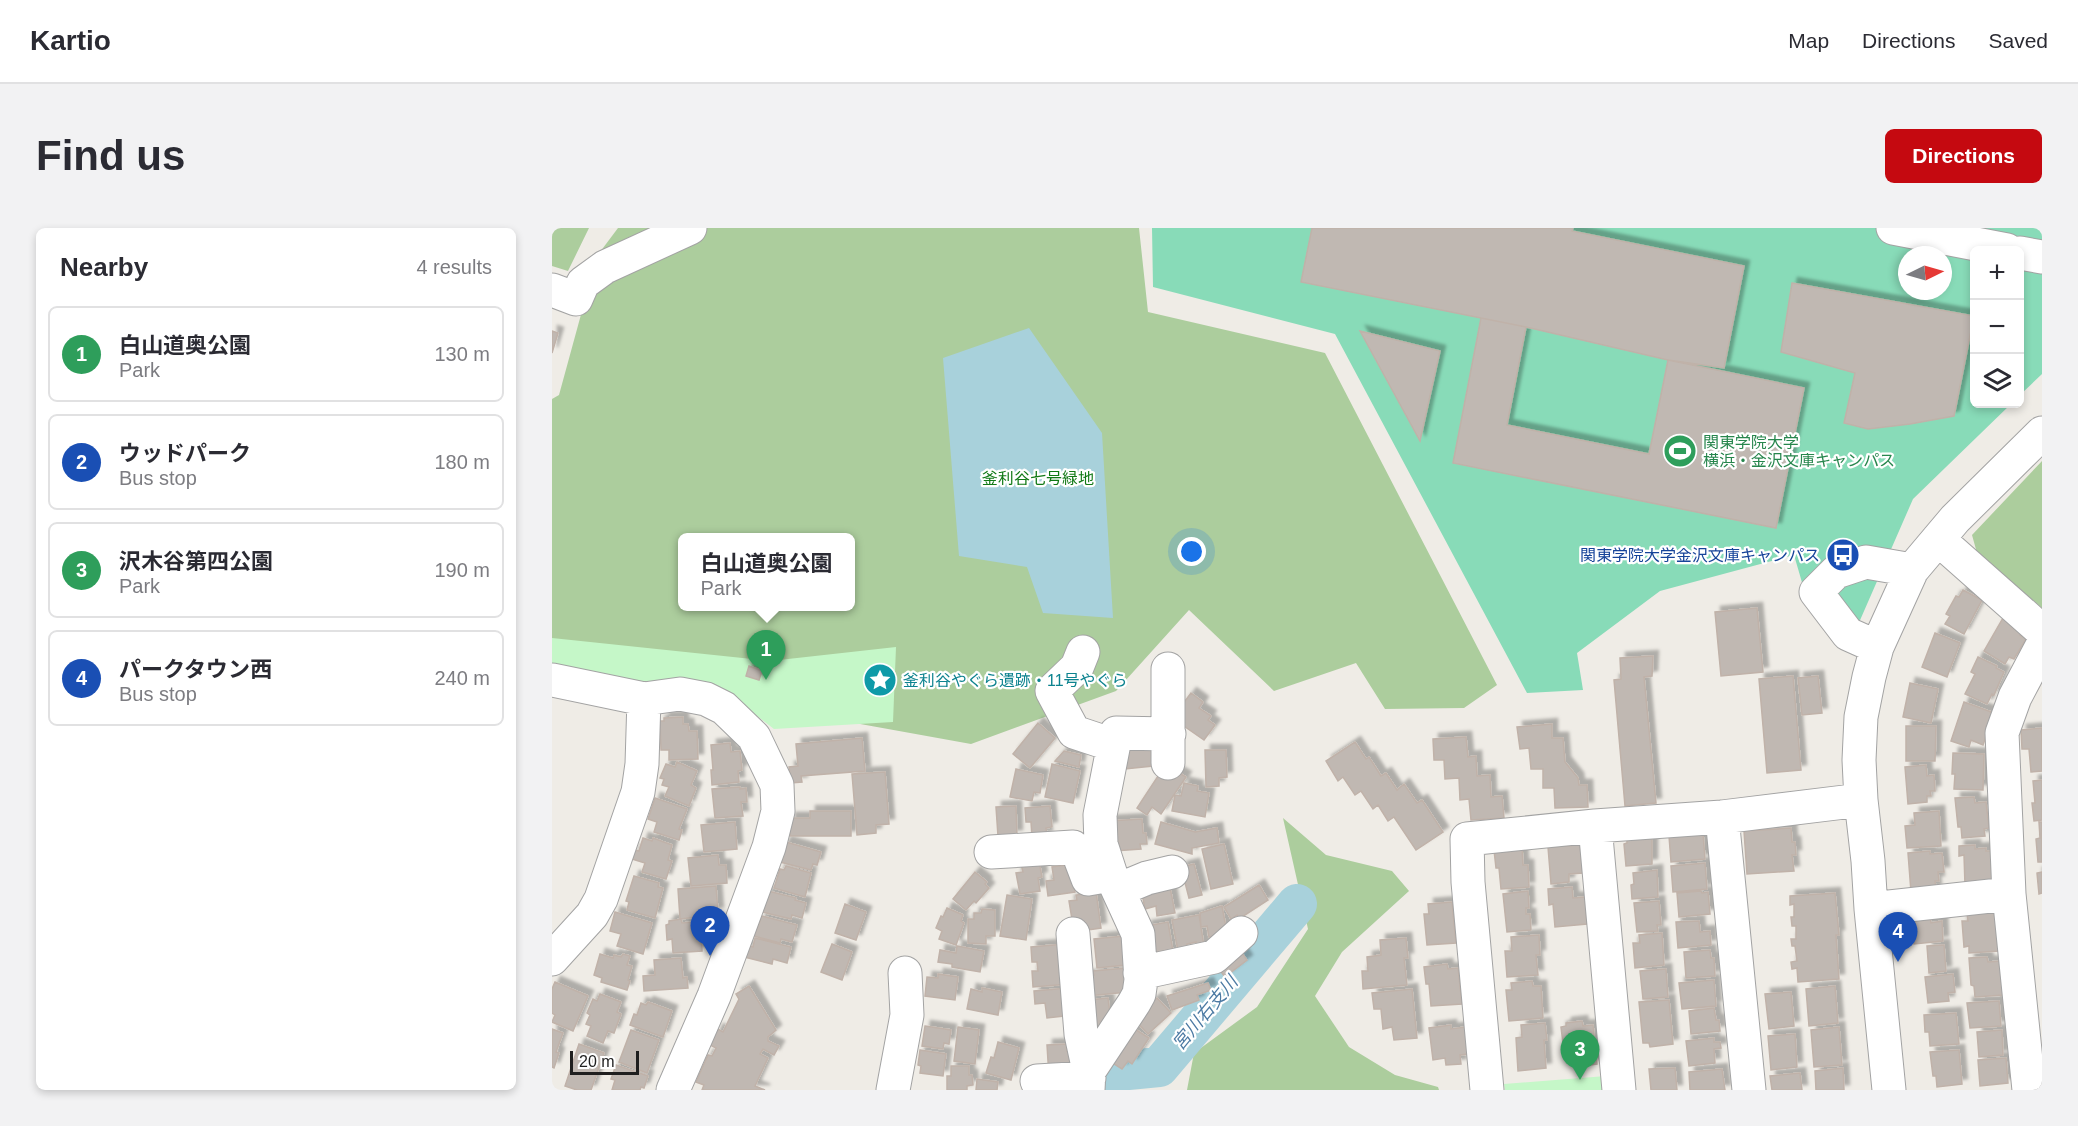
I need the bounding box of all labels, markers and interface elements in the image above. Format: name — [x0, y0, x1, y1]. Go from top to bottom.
text: Kartio — [30, 25, 111, 56]
text: Map — [1788, 29, 1829, 52]
text: Directions — [1862, 29, 1955, 52]
text: Saved — [1988, 29, 2048, 52]
button: Directions — [1885, 129, 2042, 183]
text: Find us — [36, 132, 185, 179]
north arrow — [1898, 246, 1952, 300]
map controls — [1970, 246, 2024, 408]
button: + — [1970, 246, 2024, 300]
text: Nearby — [60, 252, 148, 282]
text: 4 results — [416, 256, 492, 278]
button: − — [1970, 300, 2024, 354]
text: 白山道奥公園 — [119, 333, 251, 358]
text: 1 — [76, 343, 87, 365]
text: 130 m — [434, 343, 490, 365]
button: layers — [1970, 354, 2024, 408]
text: Park — [119, 359, 160, 381]
sports icon: 関東学院大学 横浜・金沢文庫キャンパス — [1662, 433, 1698, 469]
place label: 関東学院大学 横浜・金沢文庫キャンパス — [1703, 434, 1895, 469]
text: ウッドパーク — [119, 441, 251, 466]
text: 2 — [76, 451, 87, 473]
text: 180 m — [434, 451, 490, 473]
text: Bus stop — [119, 467, 197, 489]
park label: 釜利谷七号緑地 — [982, 470, 1094, 487]
popup — [678, 533, 855, 611]
your location — [1177, 537, 1206, 566]
bus stop icon: 関東学院大学金沢文庫キャンパス — [1825, 537, 1861, 573]
place label: 関東学院大学金沢文庫キャンパス — [1580, 547, 1820, 564]
text: 沢木谷第四公園 — [119, 549, 273, 574]
text: 白山道奥公園 — [700, 551, 833, 576]
text: 3 — [76, 559, 87, 581]
text: 190 m — [434, 559, 490, 581]
text: Park — [119, 575, 160, 597]
text: Park — [700, 577, 742, 599]
pin: 1 — [746, 630, 786, 680]
text: パークタウン西 — [119, 657, 272, 682]
place icon: 釜利谷やぐら遺跡・11号やぐら — [862, 662, 898, 698]
text: 4 — [76, 667, 87, 689]
text: 240 m — [434, 667, 490, 689]
place label: 釜利谷やぐら遺跡・11号やぐら — [903, 672, 1128, 689]
text: Bus stop — [119, 683, 197, 705]
pin: 2 — [690, 906, 730, 956]
pin: 4 — [1878, 912, 1918, 962]
water label: 宮川右支川 — [1168, 971, 1243, 1054]
pin: 3 — [1560, 1030, 1600, 1080]
scale bar — [570, 1048, 639, 1076]
text: 20 m — [579, 1053, 615, 1070]

